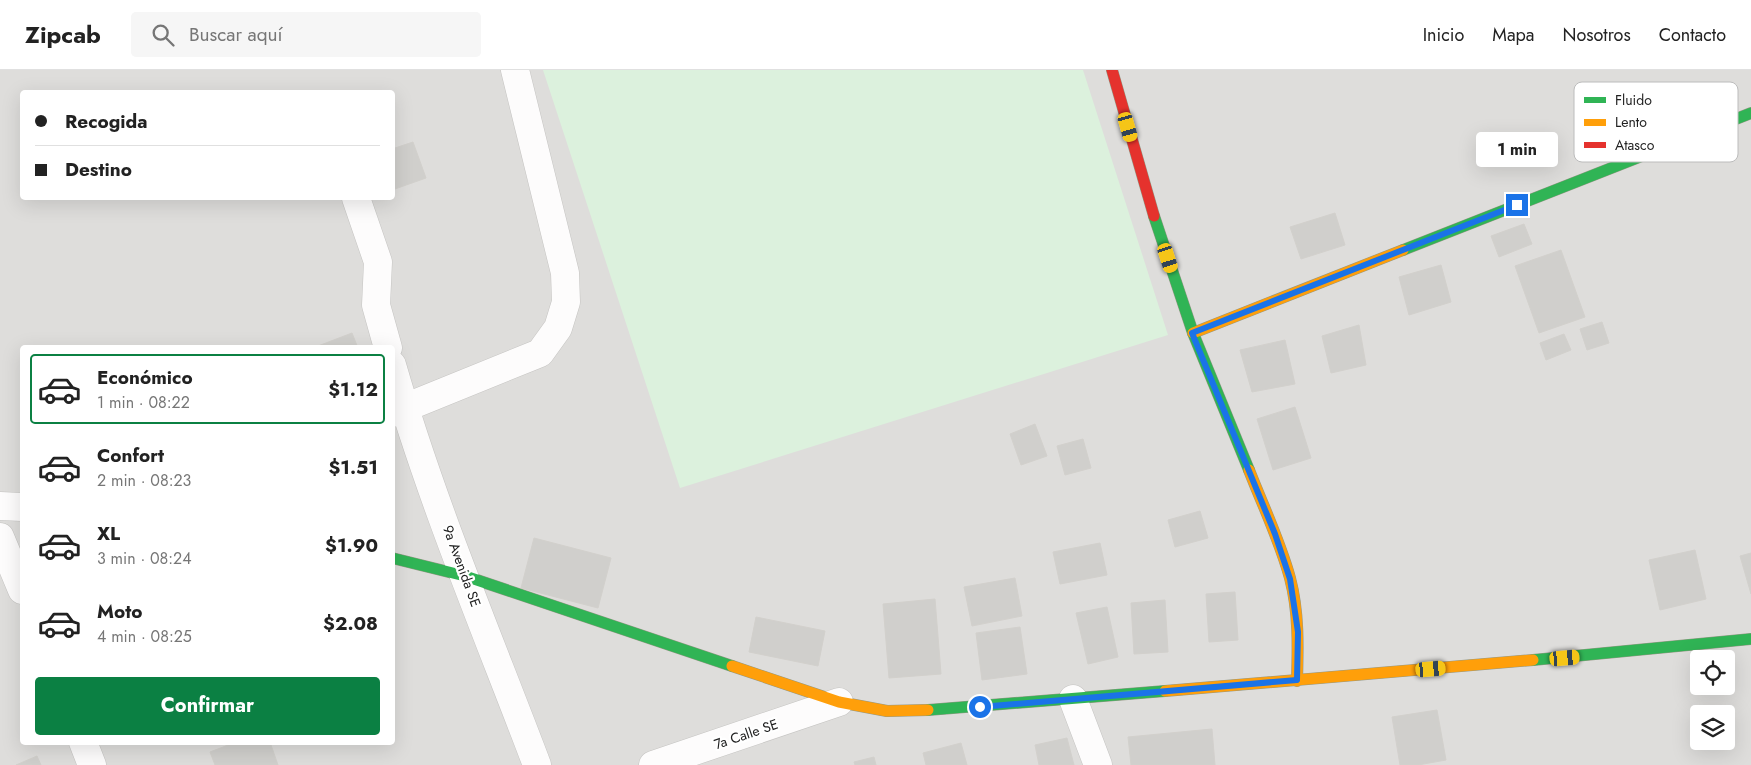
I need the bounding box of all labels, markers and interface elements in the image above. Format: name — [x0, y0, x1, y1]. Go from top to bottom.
search box — [131, 12, 481, 57]
text: Zipcab — [25, 17, 101, 52]
icon: search — [149, 21, 177, 49]
text: Buscar aquí — [189, 21, 282, 48]
text: Inicio — [1423, 22, 1464, 48]
text: Mapa — [1492, 22, 1534, 48]
text: Nosotros — [1562, 22, 1631, 48]
text: Contacto — [1659, 22, 1726, 48]
legend — [1574, 82, 1738, 162]
text: Fluido — [1615, 90, 1652, 110]
text: Recogida — [65, 108, 148, 135]
car — [1116, 111, 1139, 143]
text: Lento — [1615, 112, 1647, 132]
callout: 1 min — [1476, 132, 1558, 168]
text: Atasco — [1615, 135, 1655, 155]
text: 1 min — [1497, 138, 1537, 161]
text: Destino — [65, 156, 132, 183]
route end — [1506, 194, 1528, 216]
car — [1156, 241, 1179, 275]
text: Económico — [97, 364, 193, 391]
icon: car — [37, 367, 82, 412]
text: $1.12 — [328, 376, 378, 403]
text: 1 min · 08:22 — [97, 391, 190, 414]
text: Confort — [97, 442, 164, 469]
icon: car — [37, 445, 82, 490]
text: $1.51 — [328, 454, 378, 481]
text: 2 min · 08:23 — [97, 469, 191, 492]
text: XL — [97, 520, 120, 547]
street label: 9a Avenida SE — [438, 522, 486, 610]
icon: car — [37, 523, 82, 568]
text: $1.90 — [325, 532, 378, 559]
text: 3 min · 08:24 — [97, 547, 192, 570]
text: Moto — [97, 598, 142, 625]
icon: car — [37, 601, 82, 646]
text: $2.08 — [323, 610, 378, 637]
text: 4 min · 08:25 — [97, 625, 192, 648]
car — [1549, 649, 1580, 667]
map controls — [1690, 650, 1735, 750]
button: locate — [1690, 650, 1735, 695]
car — [1415, 660, 1446, 678]
button: Confirmar — [35, 677, 380, 735]
route start — [969, 696, 991, 718]
button: layers — [1690, 705, 1735, 750]
street label: 7a Calle SE — [711, 714, 781, 754]

